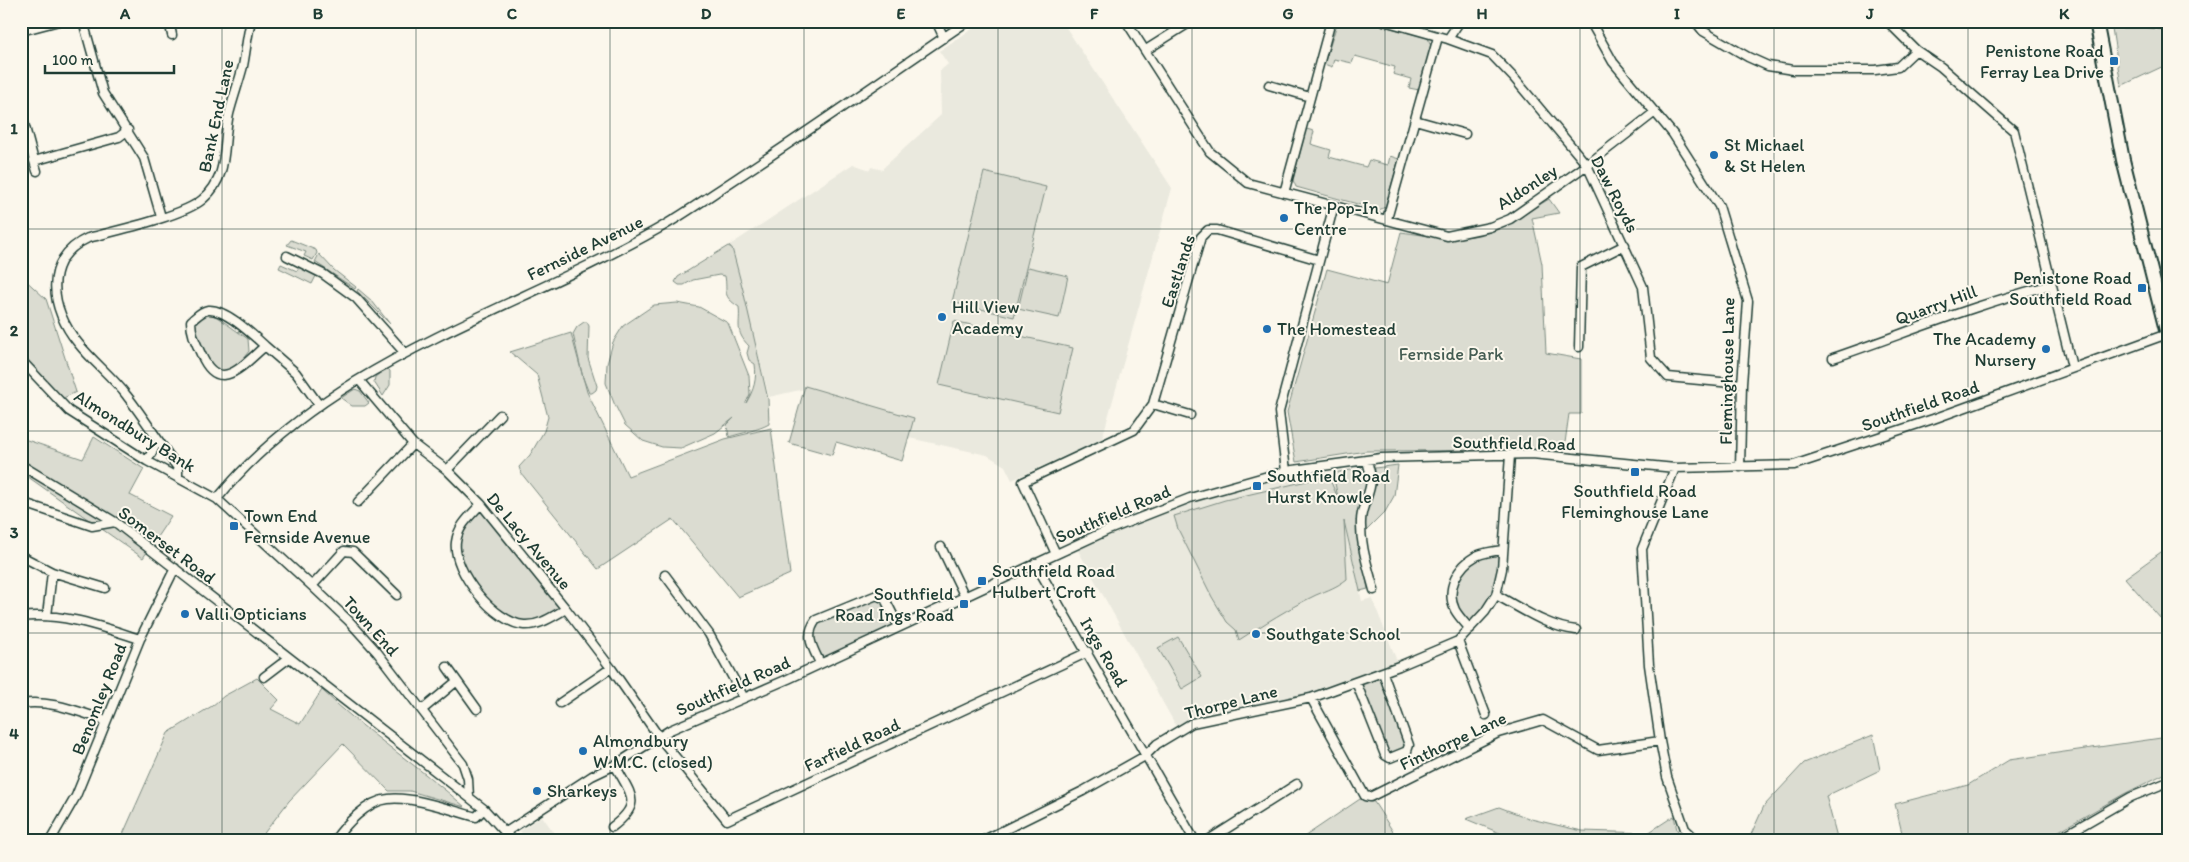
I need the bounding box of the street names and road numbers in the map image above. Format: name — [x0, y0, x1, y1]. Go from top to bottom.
street label: Bank End Lane — [193, 57, 239, 175]
street label: Daw Royds — [1586, 152, 1644, 236]
street label: Aldonley — [1493, 159, 1562, 215]
street label: Fernside Avenue — [523, 210, 647, 286]
street label: Eastlands — [1156, 232, 1200, 310]
street label: Quarry Hill — [1892, 280, 1980, 330]
street label: Fleminghouse Lane — [1715, 297, 1739, 445]
street label: Southfield Road — [1858, 375, 1982, 436]
street label: Almondbury Bank — [70, 385, 200, 478]
street label: Southfield Road — [1452, 431, 1576, 455]
street label: Southfield Road — [1052, 480, 1174, 548]
street label: De Lacy Avenue — [482, 488, 576, 594]
street label: Somerset Road — [114, 501, 220, 589]
street label: Town End — [338, 591, 404, 661]
street label: Ings Road — [1075, 613, 1133, 691]
street label: Benomley Road — [67, 639, 132, 758]
street label: Southfield Road — [672, 651, 794, 721]
street label: Thorpe Lane — [1182, 680, 1280, 724]
street label: Finthorpe Lane — [1396, 707, 1510, 775]
street label: Farfield Road — [800, 713, 904, 777]

